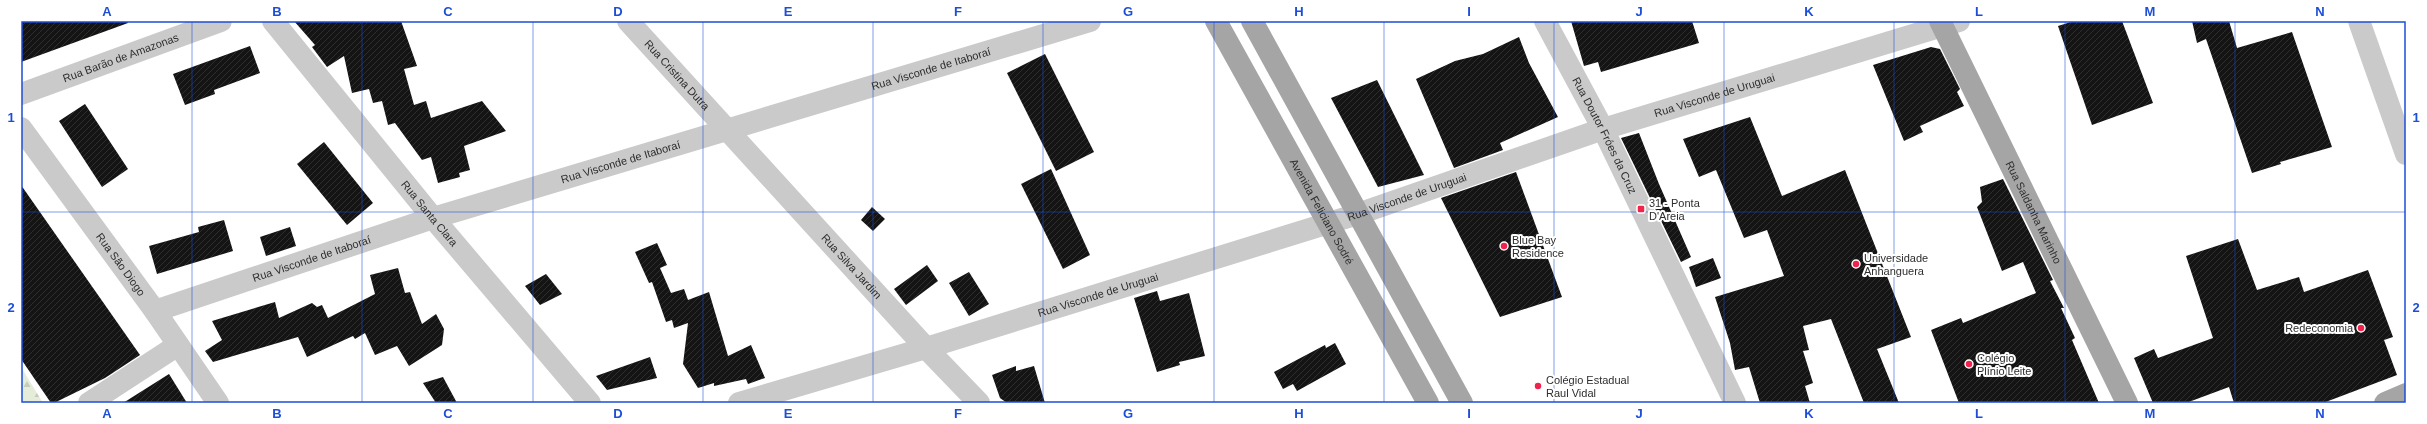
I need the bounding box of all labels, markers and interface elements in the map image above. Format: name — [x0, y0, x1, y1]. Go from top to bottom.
text: A — [102, 4, 112, 19]
text: B — [272, 4, 282, 19]
text: C — [443, 4, 453, 19]
text: D — [613, 4, 623, 19]
text: E — [784, 4, 793, 19]
text: F — [954, 4, 962, 19]
text: G — [1123, 4, 1133, 19]
text: H — [1294, 4, 1304, 19]
text: I — [1467, 4, 1471, 19]
text: J — [1635, 4, 1643, 19]
text: K — [1804, 4, 1814, 19]
text: L — [1975, 4, 1983, 19]
text: M — [2145, 4, 2155, 19]
text: N — [2315, 4, 2325, 19]
street label: Rua Barão de Amazonas — [61, 31, 181, 84]
street label: Rua Cristina Dutra — [642, 37, 713, 113]
street label: Rua Visconde de Itaboraí — [870, 45, 992, 92]
street label: Rua Visconde de Uruguai — [1653, 71, 1776, 119]
street label: Rua Doutor Fróes da Cruz — [1570, 75, 1639, 196]
text: 1 — [7, 110, 15, 125]
text: 1 — [2412, 110, 2420, 125]
street label: Rua Visconde de Itaboraí — [559, 138, 682, 185]
street label: Avenida Feliciano Sodré — [1288, 157, 1356, 267]
street label: Rua Saldanha Marinho — [2003, 159, 2064, 266]
street label: Rua Visconde de Uruguai — [1346, 171, 1468, 223]
street label: Rua Santa Clara — [399, 178, 461, 249]
place label: 31 - Ponta D'Areia — [1649, 197, 1701, 222]
marker: 31 - Ponta D'Areia — [1636, 204, 1646, 214]
street label: Rua São Diogo — [94, 231, 148, 298]
street label: Rua Silva Jardim — [819, 232, 884, 301]
street label: Rua Visconde de Itaboraí — [251, 233, 372, 284]
place label: Blue Bay Residence — [1512, 234, 1564, 259]
marker: Blue Bay Residence — [1499, 241, 1509, 251]
place label: Universidade Anhanguera — [1864, 252, 1928, 277]
marker: Universidade Anhanguera — [1851, 259, 1861, 269]
street label: Rua Visconde de Uruguai — [1036, 270, 1160, 319]
text: 2 — [7, 300, 15, 315]
text: 2 — [2412, 300, 2420, 315]
place label: Redeconomia — [2285, 322, 2354, 334]
marker: Redeconomia — [2356, 323, 2366, 333]
place label: Colégio Plínio Leite — [1977, 352, 2031, 377]
marker: Colégio Plínio Leite — [1964, 359, 1974, 369]
place label: Colégio Estadual Raul Vidal — [1546, 374, 1629, 399]
marker: Colégio Estadual Raul Vidal — [1533, 381, 1543, 391]
text: A — [102, 406, 112, 421]
text: B — [272, 406, 282, 421]
text: C — [443, 406, 453, 421]
text: D — [613, 406, 623, 421]
text: E — [784, 406, 793, 421]
text: F — [954, 406, 962, 421]
text: G — [1123, 406, 1133, 421]
text: H — [1294, 406, 1304, 421]
text: I — [1467, 406, 1471, 421]
text: J — [1635, 406, 1643, 421]
text: K — [1804, 406, 1814, 421]
text: L — [1975, 406, 1983, 421]
text: M — [2145, 406, 2155, 421]
text: N — [2315, 406, 2325, 421]

